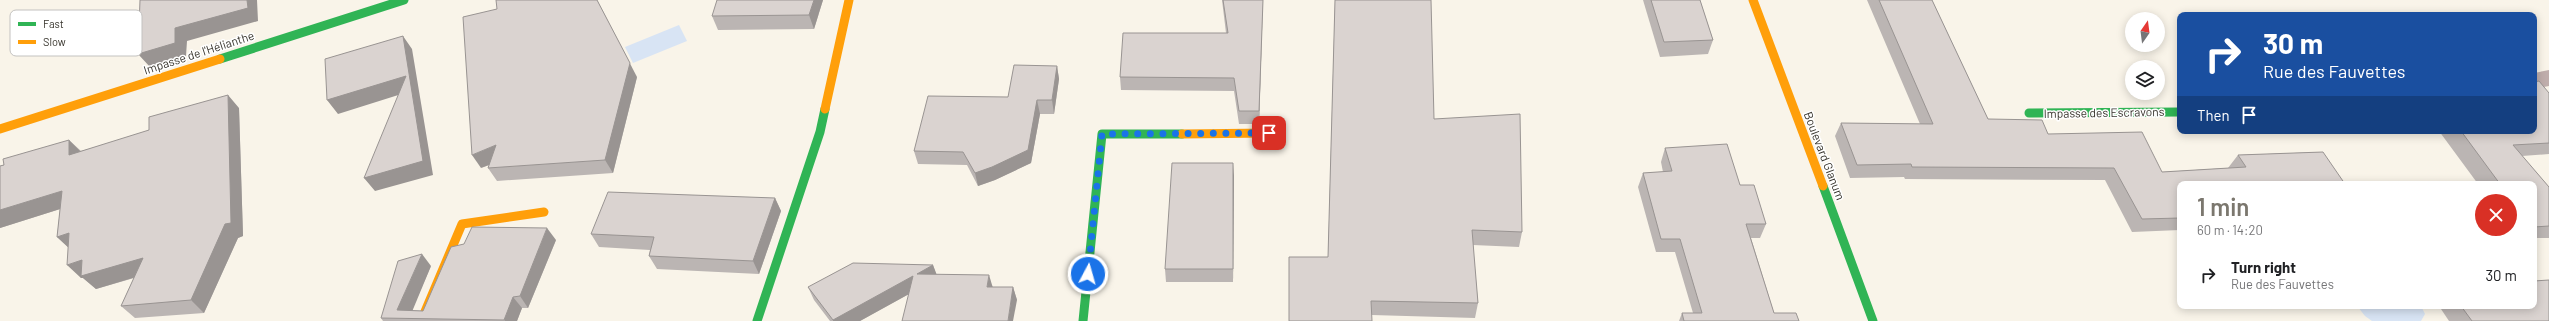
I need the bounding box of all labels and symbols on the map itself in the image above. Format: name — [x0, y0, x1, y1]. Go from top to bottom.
legend — [10, 10, 142, 56]
north arrow — [2125, 12, 2165, 52]
text: Fast — [43, 17, 64, 30]
street label: Impasse de l'Hélianthe — [142, 28, 256, 77]
text: Slow — [43, 35, 66, 48]
street label: Impasse des Escravons — [2043, 104, 2165, 120]
street label: Boulevard Glanum — [1802, 109, 1848, 202]
pin — [1252, 116, 1286, 150]
position arrow — [1067, 253, 1109, 295]

